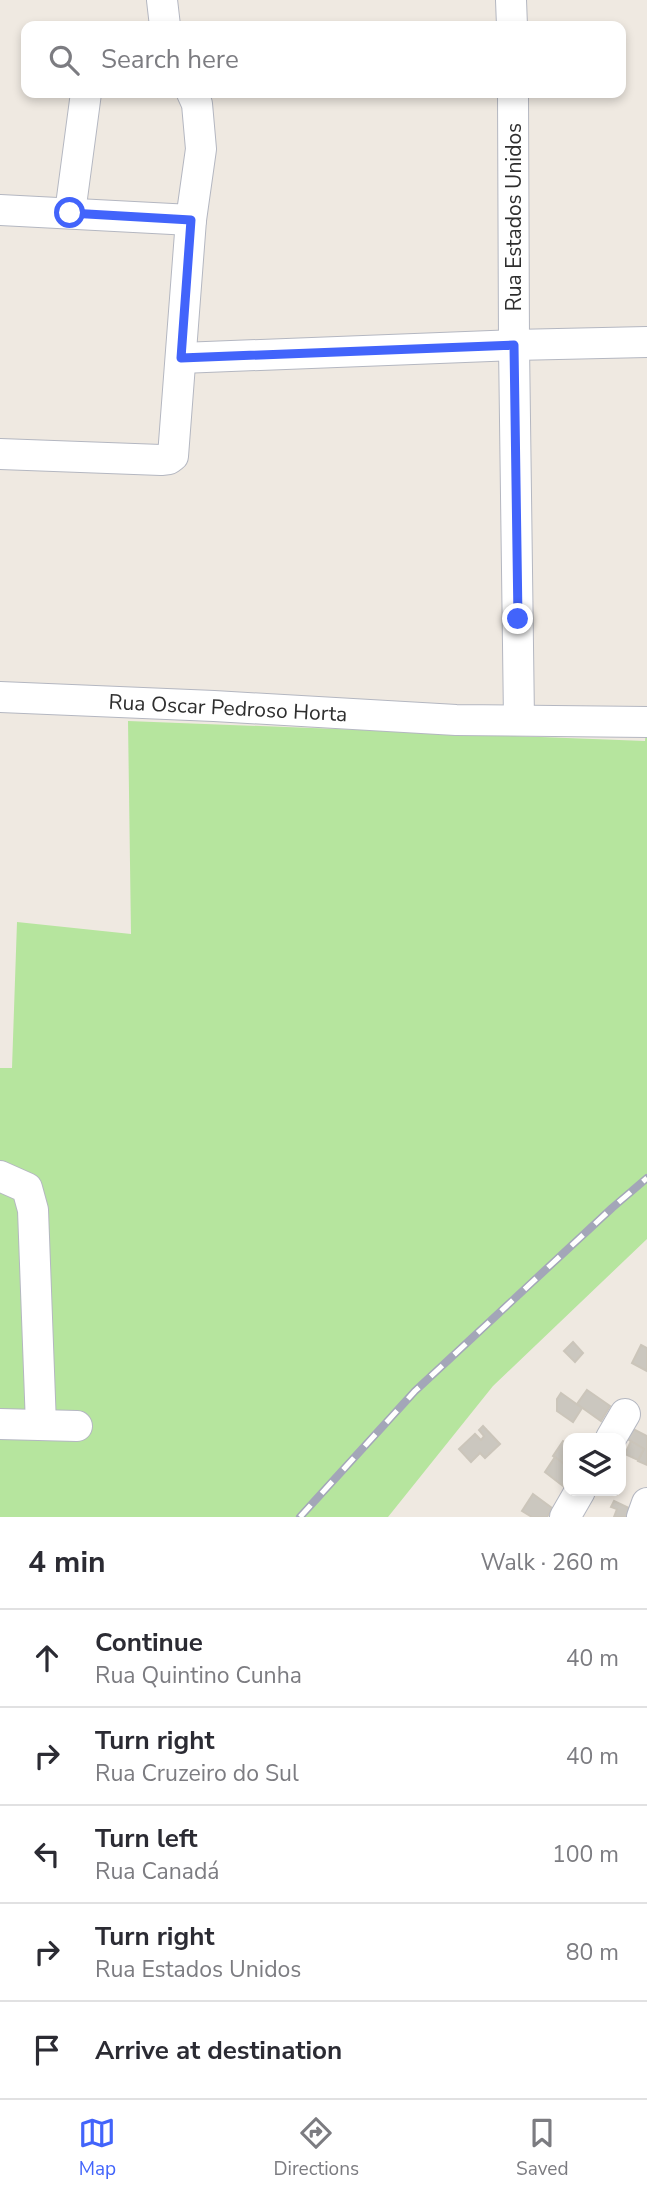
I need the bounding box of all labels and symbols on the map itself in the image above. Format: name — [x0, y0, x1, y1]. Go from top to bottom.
street label: Rua Estados Unidos — [500, 123, 528, 311]
route start — [54, 197, 85, 228]
route end — [502, 603, 533, 634]
street label: Rua Oscar Pedroso Horta — [108, 688, 348, 728]

